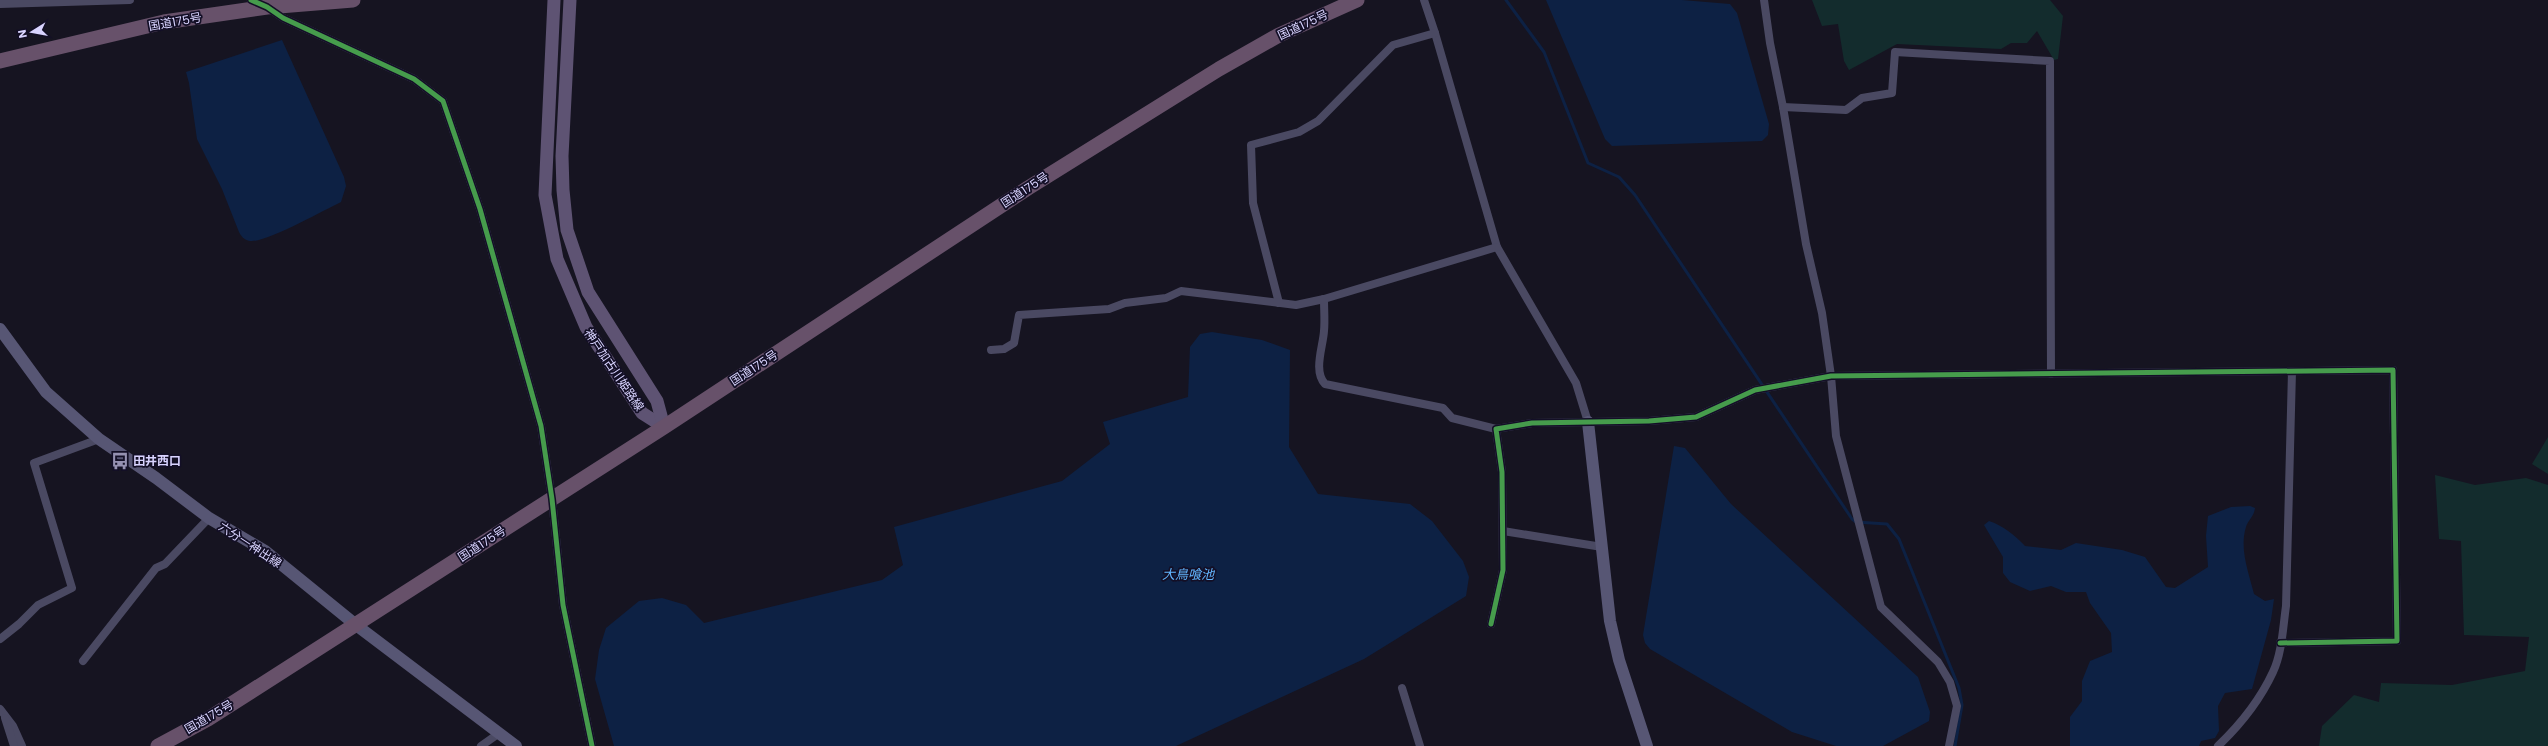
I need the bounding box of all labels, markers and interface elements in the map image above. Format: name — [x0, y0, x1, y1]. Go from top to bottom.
street label: 国道175号 — [1275, 5, 1331, 44]
street label: 国道175号 — [147, 8, 203, 35]
north arrow — [12, 12, 52, 52]
text: N — [14, 28, 31, 39]
street label: 国道175号 — [997, 168, 1052, 211]
street label: 神戸加古川姫路線 — [581, 325, 648, 414]
street label: 国道175号 — [726, 346, 781, 389]
bus stop icon: 田井西口 — [110, 451, 130, 471]
place label: 田井西口 — [133, 452, 181, 469]
street label: 六分一神出線 — [215, 518, 285, 571]
street label: 国道175号 — [454, 522, 509, 565]
water label: 大鳥喰池 — [1162, 565, 1216, 584]
street label: 国道175号 — [181, 696, 236, 737]

